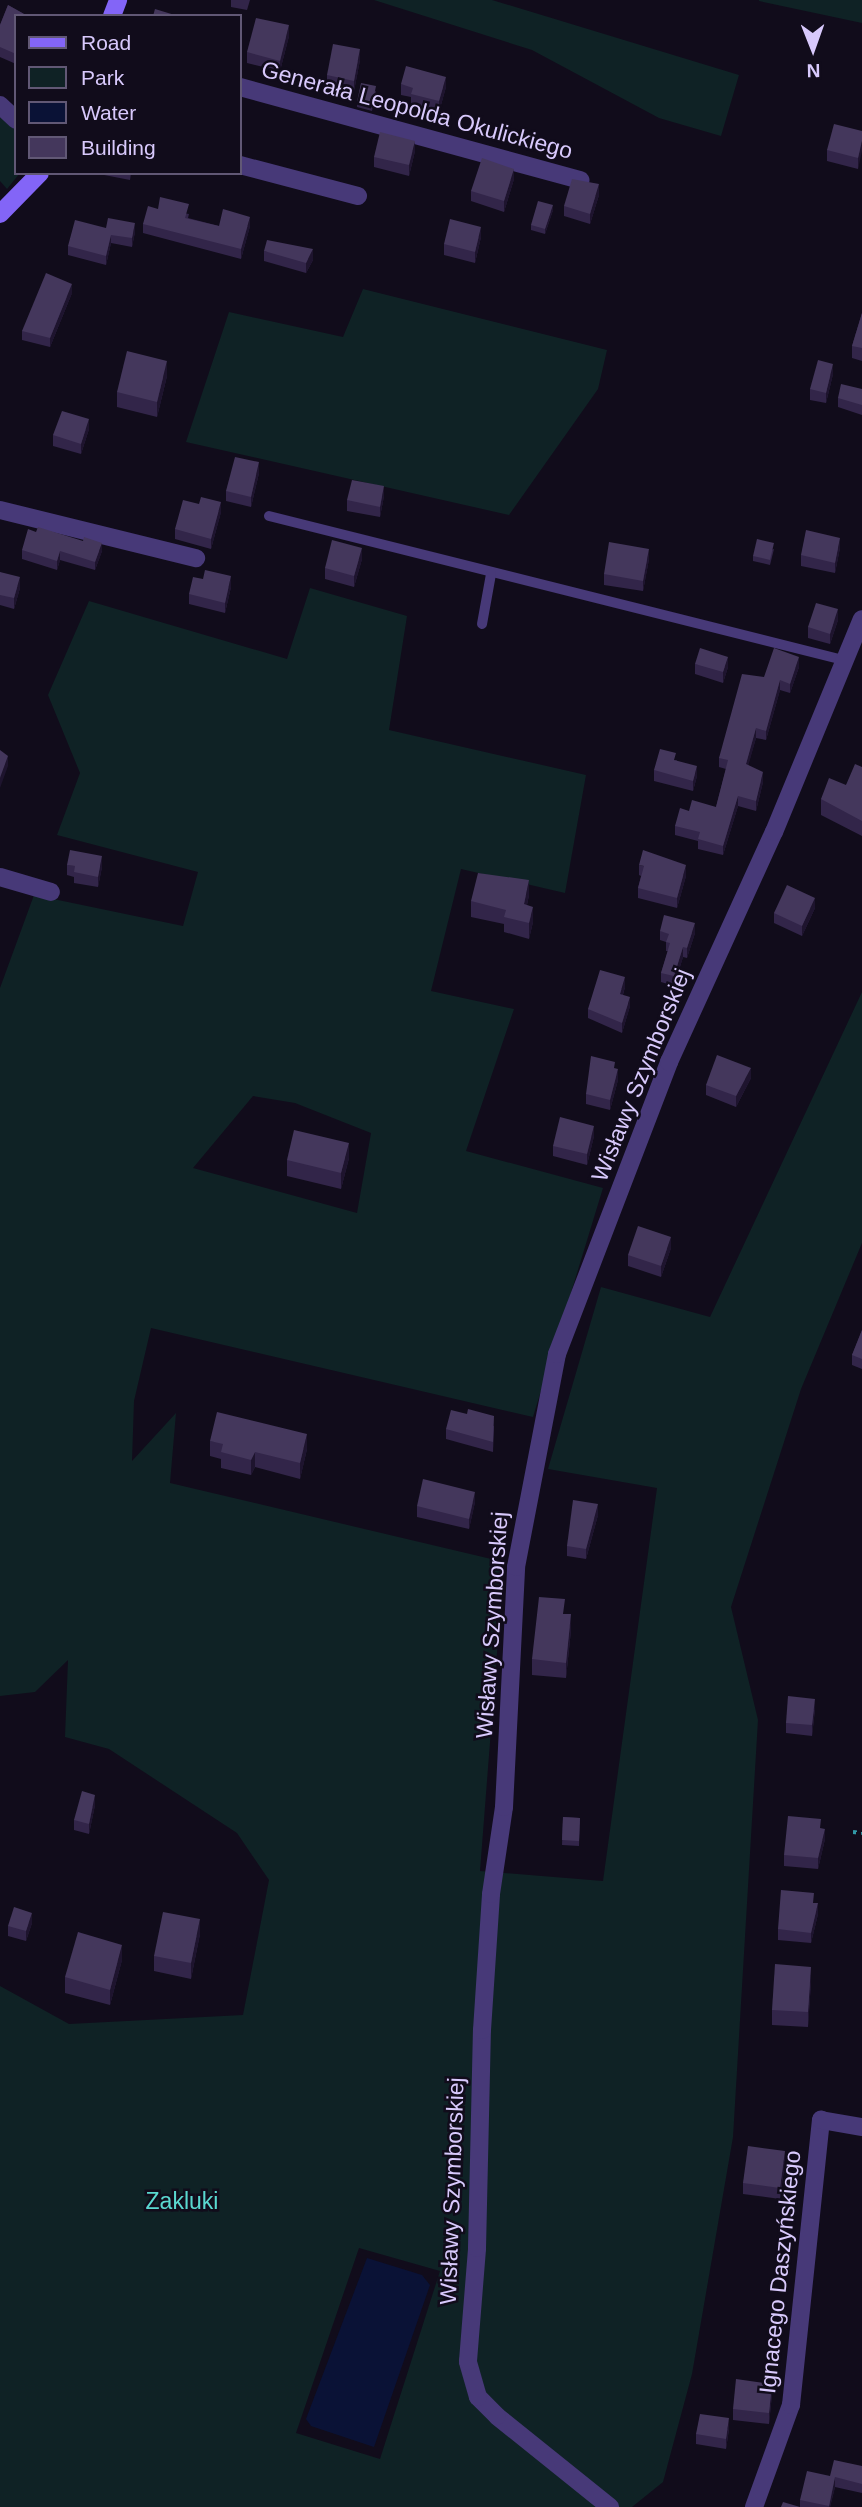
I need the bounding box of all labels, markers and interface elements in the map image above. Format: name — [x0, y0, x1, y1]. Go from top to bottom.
legend — [14, 14, 242, 175]
north arrow — [778, 14, 848, 84]
text: Road — [81, 31, 131, 54]
street label: Generała Leopolda Okulickiego — [258, 55, 576, 165]
text: N — [806, 60, 820, 81]
text: Park — [81, 66, 124, 89]
text: Water — [81, 101, 136, 124]
text: Building — [81, 136, 156, 159]
street label: Wisławy Szymborskiej — [586, 964, 696, 1186]
street label: Wisławy Szymborskiej — [470, 1511, 514, 1739]
street label: Wisławy Szymborskiej — [434, 2077, 470, 2305]
street label: Ignacego Daszyńskiego — [754, 2149, 806, 2395]
park label: Zakluki — [146, 2187, 218, 2215]

